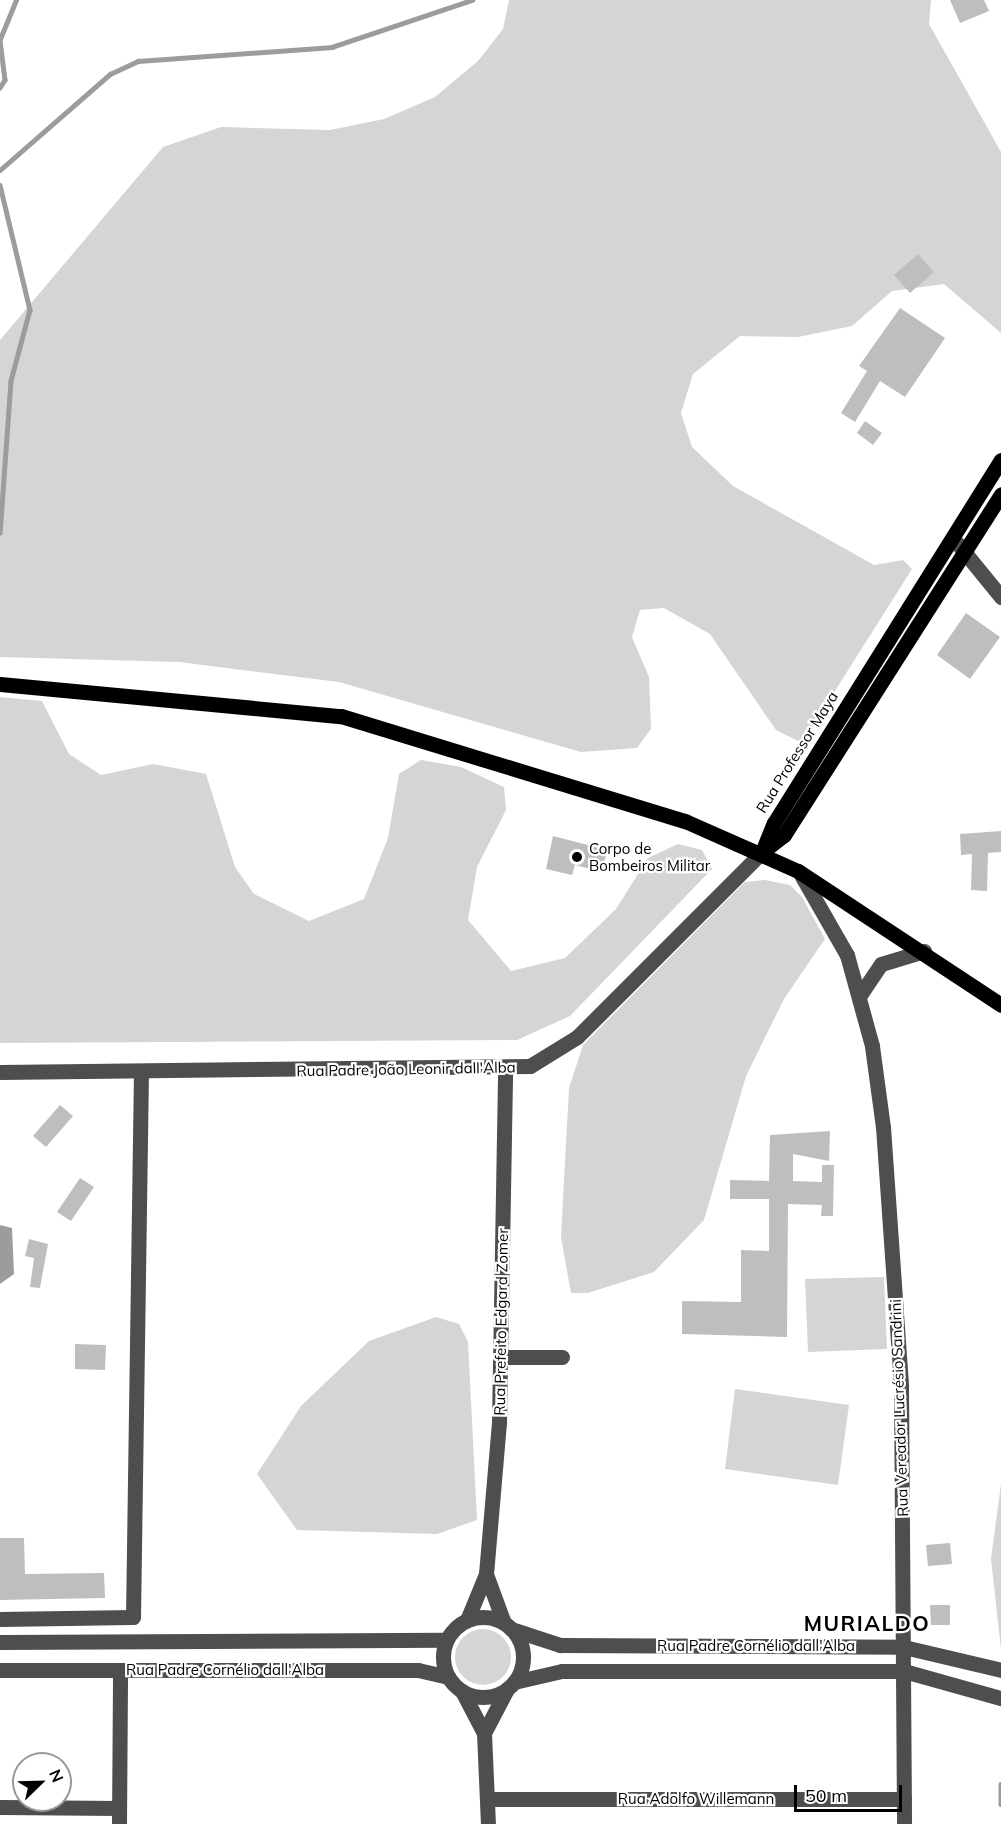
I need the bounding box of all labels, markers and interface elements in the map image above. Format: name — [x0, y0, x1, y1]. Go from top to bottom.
street label: Rua Professor Maya — [752, 688, 842, 816]
place label: Corpo de Bombeiros Militar — [589, 839, 710, 874]
marker: Corpo de Bombeiros Militar — [570, 850, 584, 864]
street label: Rua Padre João Leonir dall'Alba — [296, 1058, 516, 1080]
street label: Rua Prefeito Edgard Zomer — [490, 1228, 512, 1416]
street label: Rua Vereador Lucrésio Sandrini — [886, 1299, 912, 1517]
district label: MURIALDO — [804, 1610, 930, 1636]
street label: Rua Padre Cornélio dall'Alba — [657, 1637, 855, 1655]
street label: Rua Padre Cornélio dall'Alba — [126, 1661, 324, 1679]
north arrow — [12, 1752, 72, 1812]
text: N — [45, 1766, 68, 1785]
scale bar — [797, 1773, 905, 1811]
text: 50 m — [805, 1784, 847, 1807]
street label: Rua Adolfo Willemann — [618, 1790, 774, 1808]

